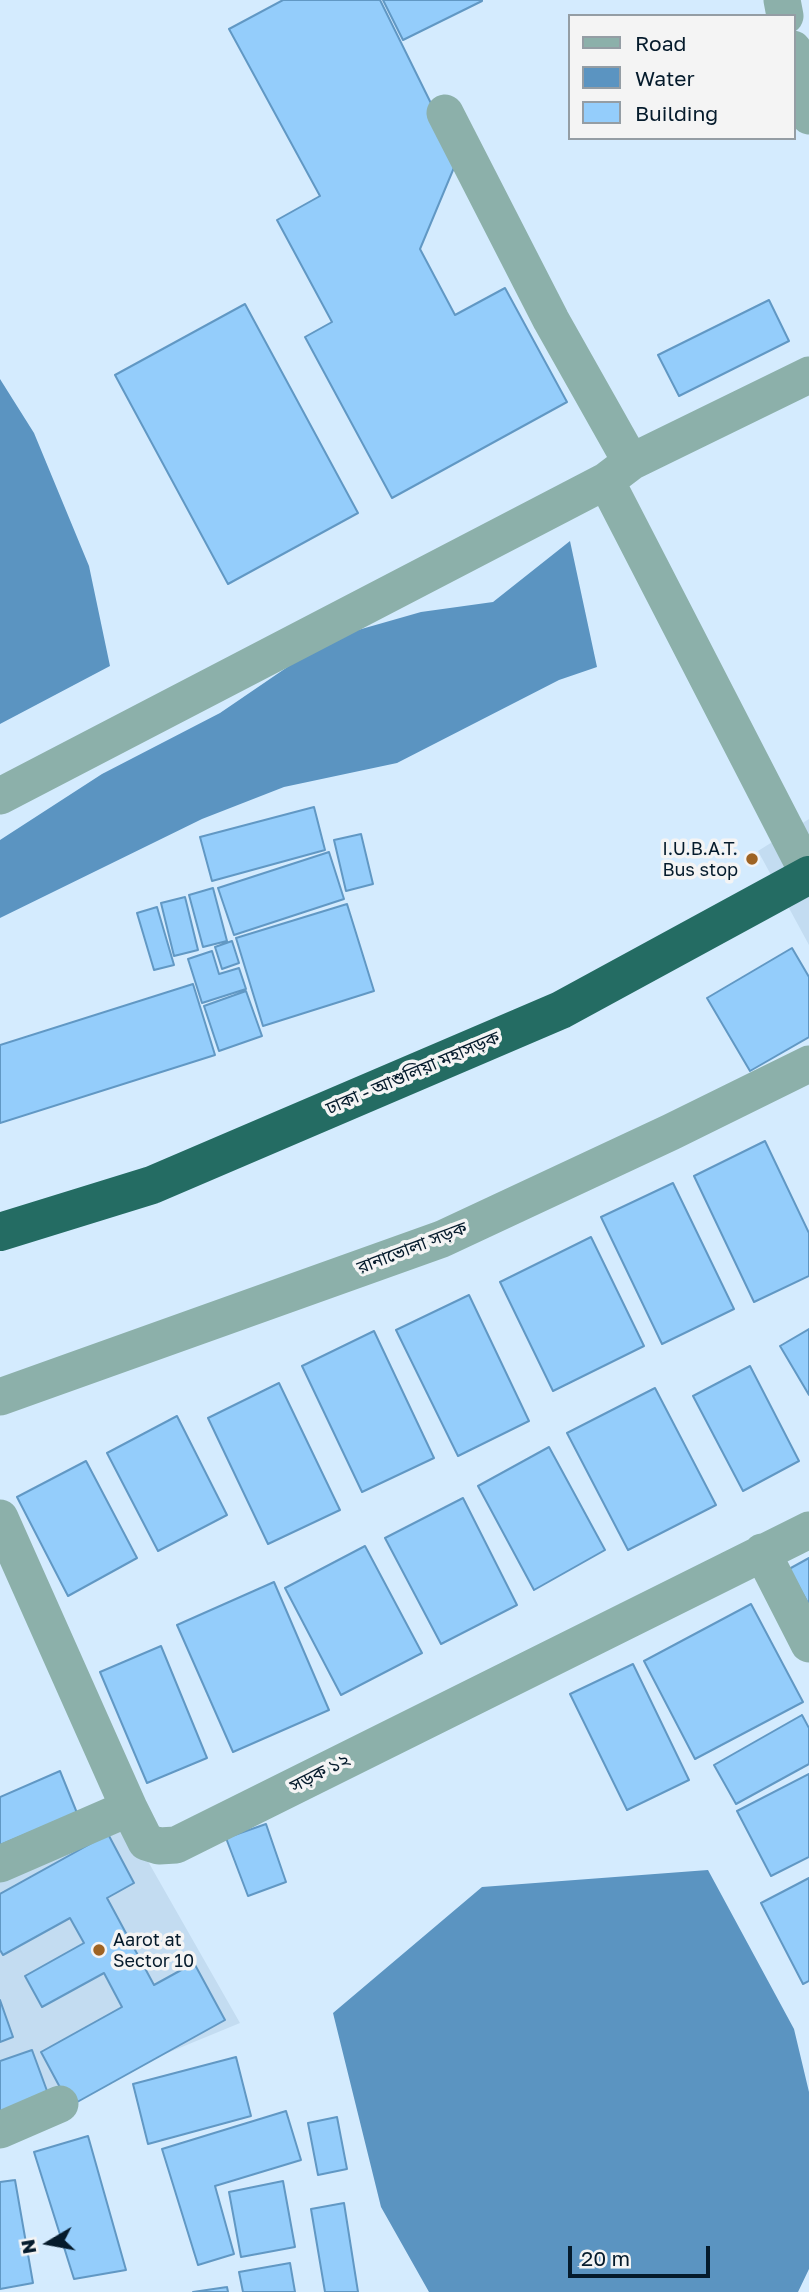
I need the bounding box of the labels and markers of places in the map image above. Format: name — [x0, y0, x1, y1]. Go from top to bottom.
place label: I.U.B.A.T. Bus stop — [662, 838, 738, 880]
marker: I.U.B.A.T. Bus stop — [744, 851, 760, 867]
place label: Aarot at Sector 10 — [113, 1929, 194, 1972]
marker: Aarot at Sector 10 — [91, 1942, 107, 1958]

